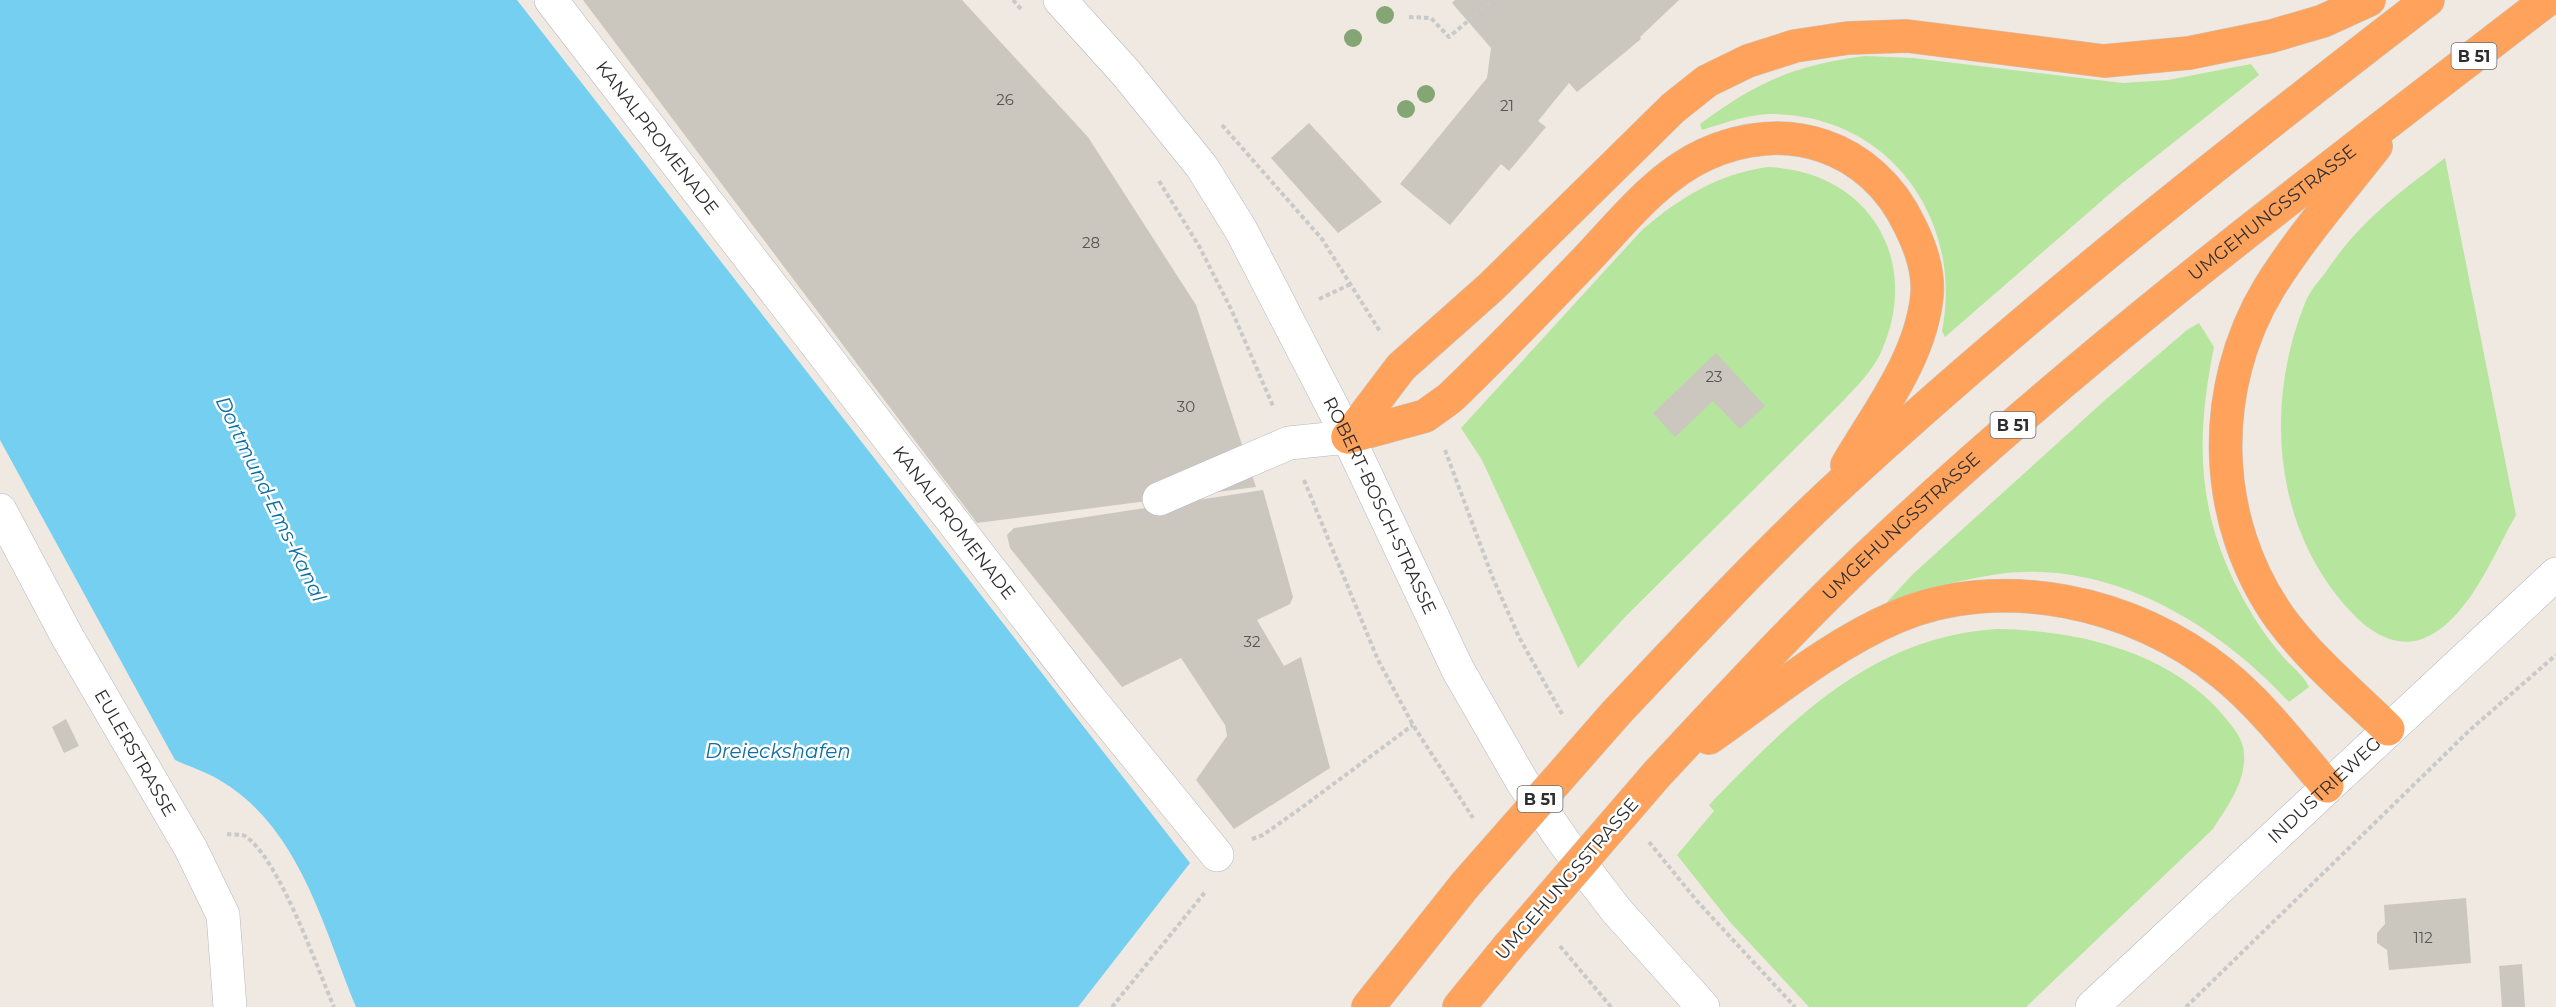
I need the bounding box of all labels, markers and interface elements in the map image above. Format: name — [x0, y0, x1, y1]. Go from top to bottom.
road number: B 51 — [2452, 43, 2496, 69]
street label: KANALPROMENADE — [591, 57, 723, 219]
house number: 26 — [996, 90, 1014, 109]
house number: 21 — [1500, 96, 1514, 115]
street label: UMGEHUNGSSTRASSE — [2184, 140, 2361, 285]
house number: 28 — [1082, 233, 1100, 252]
house number: 23 — [1706, 367, 1722, 386]
water label: Dortmund-Ems-Kanal — [211, 392, 332, 606]
street label: ROBERT-BOSCH-STRASSE — [1318, 393, 1441, 618]
house number: 30 — [1177, 397, 1195, 416]
road number: B 51 — [1990, 412, 2036, 438]
street label: KANALPROMENADE — [888, 442, 1020, 604]
street label: UMGEHUNGSSTRASSE — [1818, 448, 1985, 605]
house number: 32 — [1244, 632, 1260, 651]
street label: EULERSTRASSE — [89, 685, 181, 820]
street label: INDUSTRIEWEG — [2263, 732, 2386, 848]
water label: Dreieckshafen — [705, 739, 851, 763]
road number: B 51 — [1518, 786, 1562, 812]
street label: UMGEHUNGSSTRASSE — [1491, 794, 1643, 964]
house number: 112 — [2413, 928, 2433, 947]

